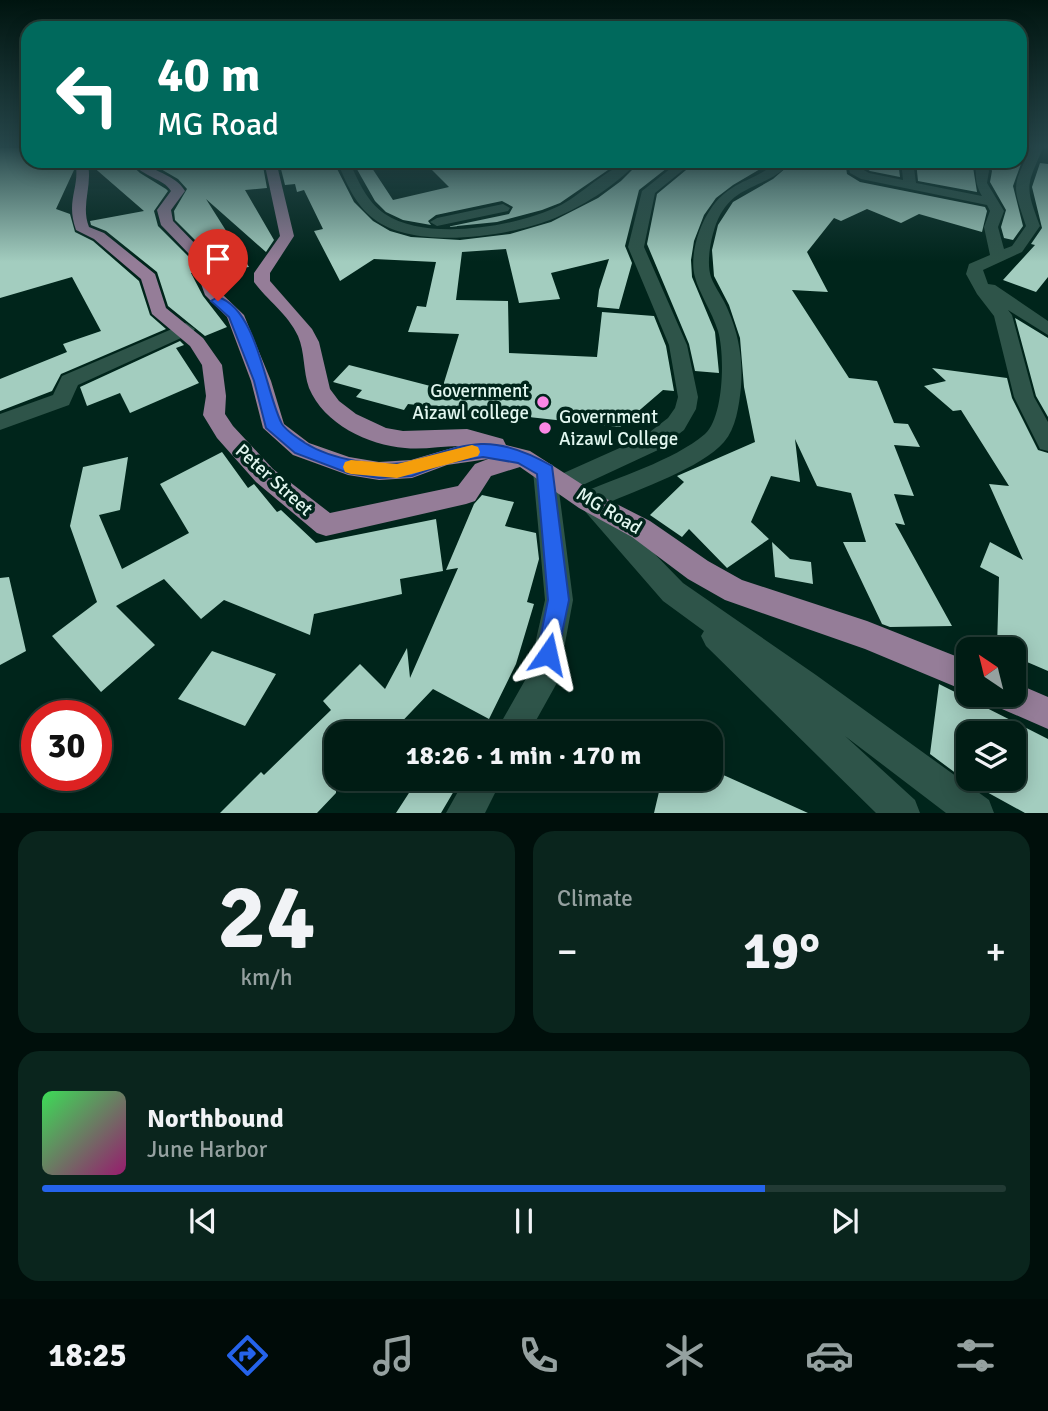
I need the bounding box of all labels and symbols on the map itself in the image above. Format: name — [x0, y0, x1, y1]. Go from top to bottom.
pin — [188, 229, 248, 301]
place label: Government Aizawl college — [412, 379, 529, 425]
marker: Government Aizawl college — [535, 394, 551, 410]
place label: Government Aizawl College — [559, 405, 678, 451]
marker: Government Aizawl College — [537, 420, 553, 436]
street label: Peter Street — [230, 439, 318, 521]
street label: MG Road — [572, 482, 646, 540]
position arrow — [511, 617, 585, 691]
north arrow — [956, 637, 1026, 707]
speed limit sign: 30 — [21, 700, 112, 791]

